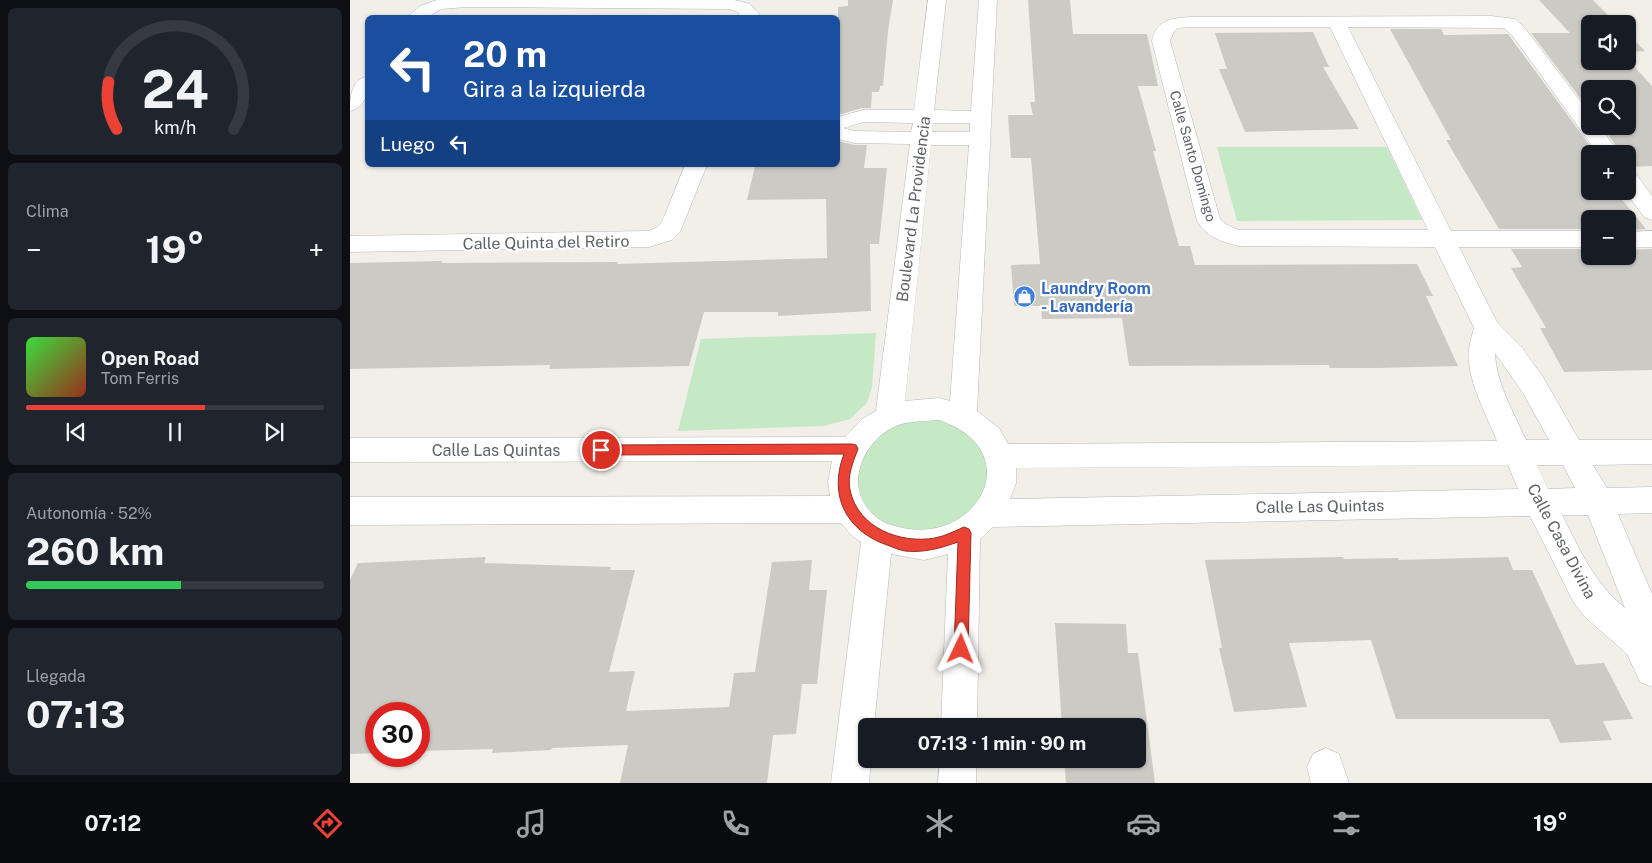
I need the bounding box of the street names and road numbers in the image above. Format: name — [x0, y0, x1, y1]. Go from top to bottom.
street label: Calle Santo Domingo — [1167, 89, 1219, 223]
street label: Boulevard La Providencia — [893, 115, 934, 303]
street label: Calle Quinta del Retiro — [462, 232, 630, 253]
street label: Calle Las Quintas — [432, 441, 560, 460]
street label: Calle Casa Divina — [1523, 481, 1600, 602]
street label: Calle Las Quintas — [1256, 496, 1385, 517]

